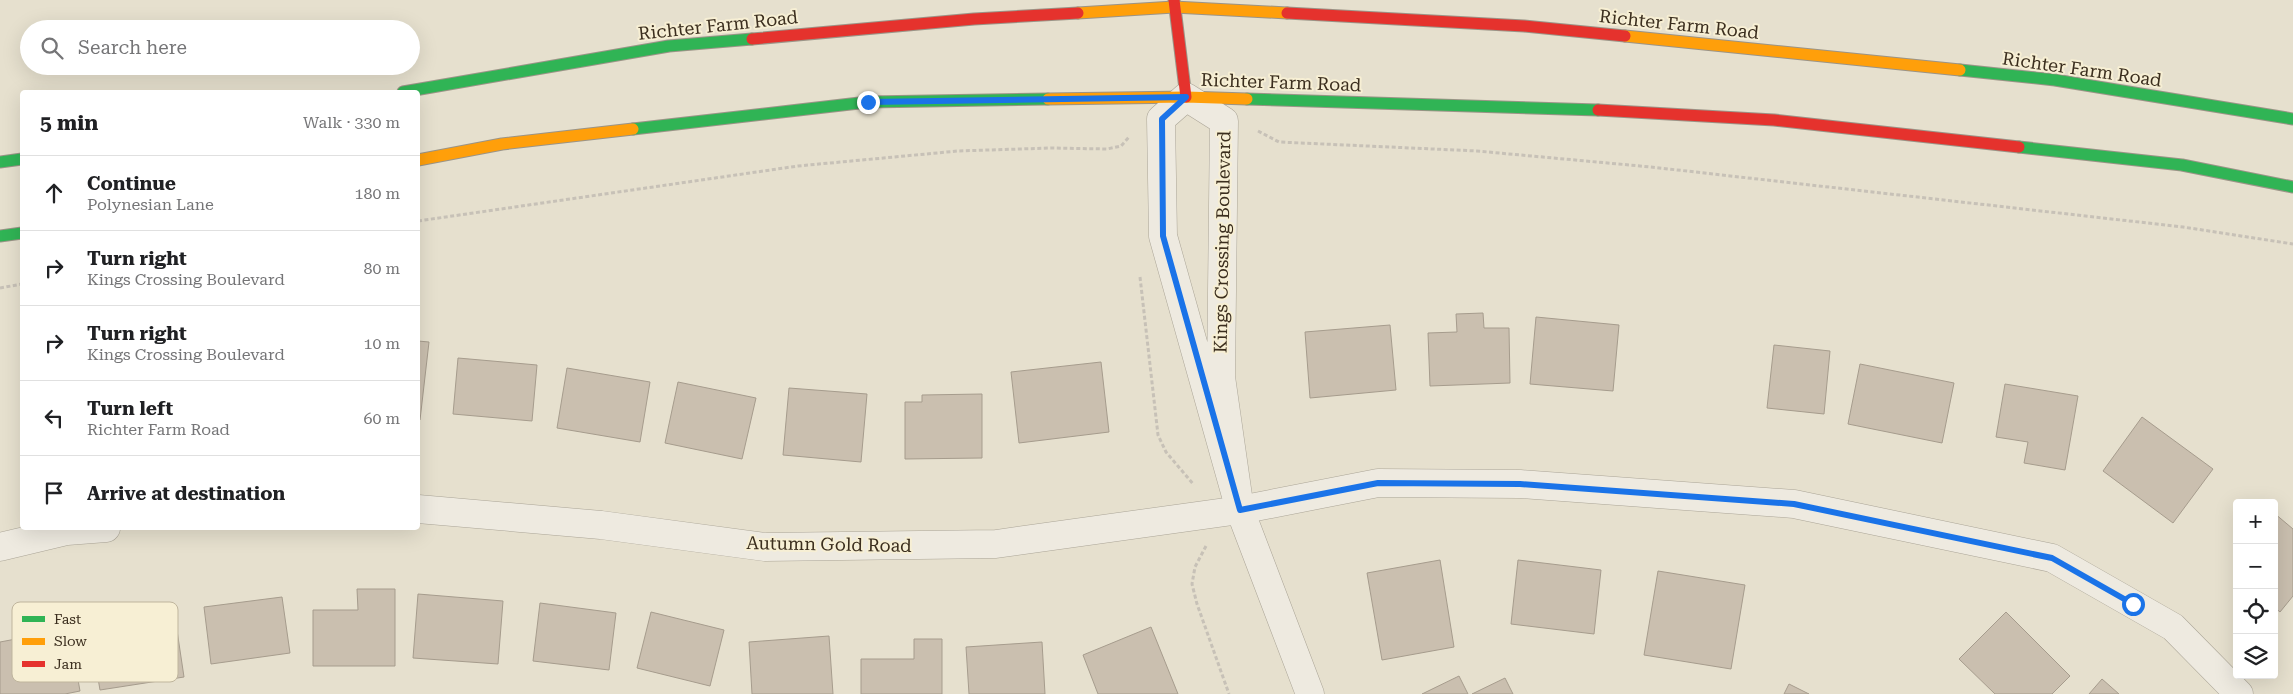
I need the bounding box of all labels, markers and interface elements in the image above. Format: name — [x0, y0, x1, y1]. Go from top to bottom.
street label: Richter Farm Road — [1598, 5, 1760, 43]
street label: Richter Farm Road — [637, 6, 799, 44]
search box — [20, 20, 420, 75]
icon: search — [38, 34, 66, 62]
text: Search here — [78, 36, 187, 59]
street label: Richter Farm Road — [2001, 47, 2163, 91]
street label: Richter Farm Road — [1200, 69, 1362, 95]
route end — [857, 91, 880, 114]
text: 5 min — [40, 111, 98, 135]
text: Walk · 330 m — [303, 113, 400, 132]
street label: Kings Crossing Boulevard — [1210, 130, 1234, 353]
text: Continue — [87, 172, 176, 195]
icon: ahead — [40, 179, 68, 207]
text: 180 m — [354, 184, 400, 203]
text: Polynesian Lane — [87, 195, 214, 214]
text: Turn right — [87, 247, 187, 270]
icon: right — [40, 254, 68, 282]
text: 80 m — [363, 259, 400, 278]
text: Kings Crossing Boulevard — [87, 270, 285, 289]
text: Turn right — [87, 322, 187, 345]
icon: right — [40, 329, 68, 357]
text: 10 m — [363, 334, 400, 353]
text: Kings Crossing Boulevard — [87, 345, 285, 364]
text: Turn left — [87, 397, 173, 420]
icon: left — [40, 404, 68, 432]
text: 60 m — [363, 409, 400, 428]
text: Richter Farm Road — [87, 420, 230, 439]
icon: arrive — [40, 479, 68, 507]
text: Arrive at destination — [87, 482, 285, 505]
map controls — [2233, 499, 2278, 679]
button: + — [2233, 499, 2278, 544]
street label: Autumn Gold Road — [746, 532, 912, 556]
button: − — [2233, 544, 2278, 589]
button: locate — [2233, 589, 2278, 634]
route start — [2122, 593, 2145, 616]
legend — [12, 602, 178, 682]
text: Fast — [54, 611, 81, 627]
text: Slow — [54, 633, 87, 649]
button: layers — [2233, 634, 2278, 679]
text: Jam — [54, 656, 82, 672]

